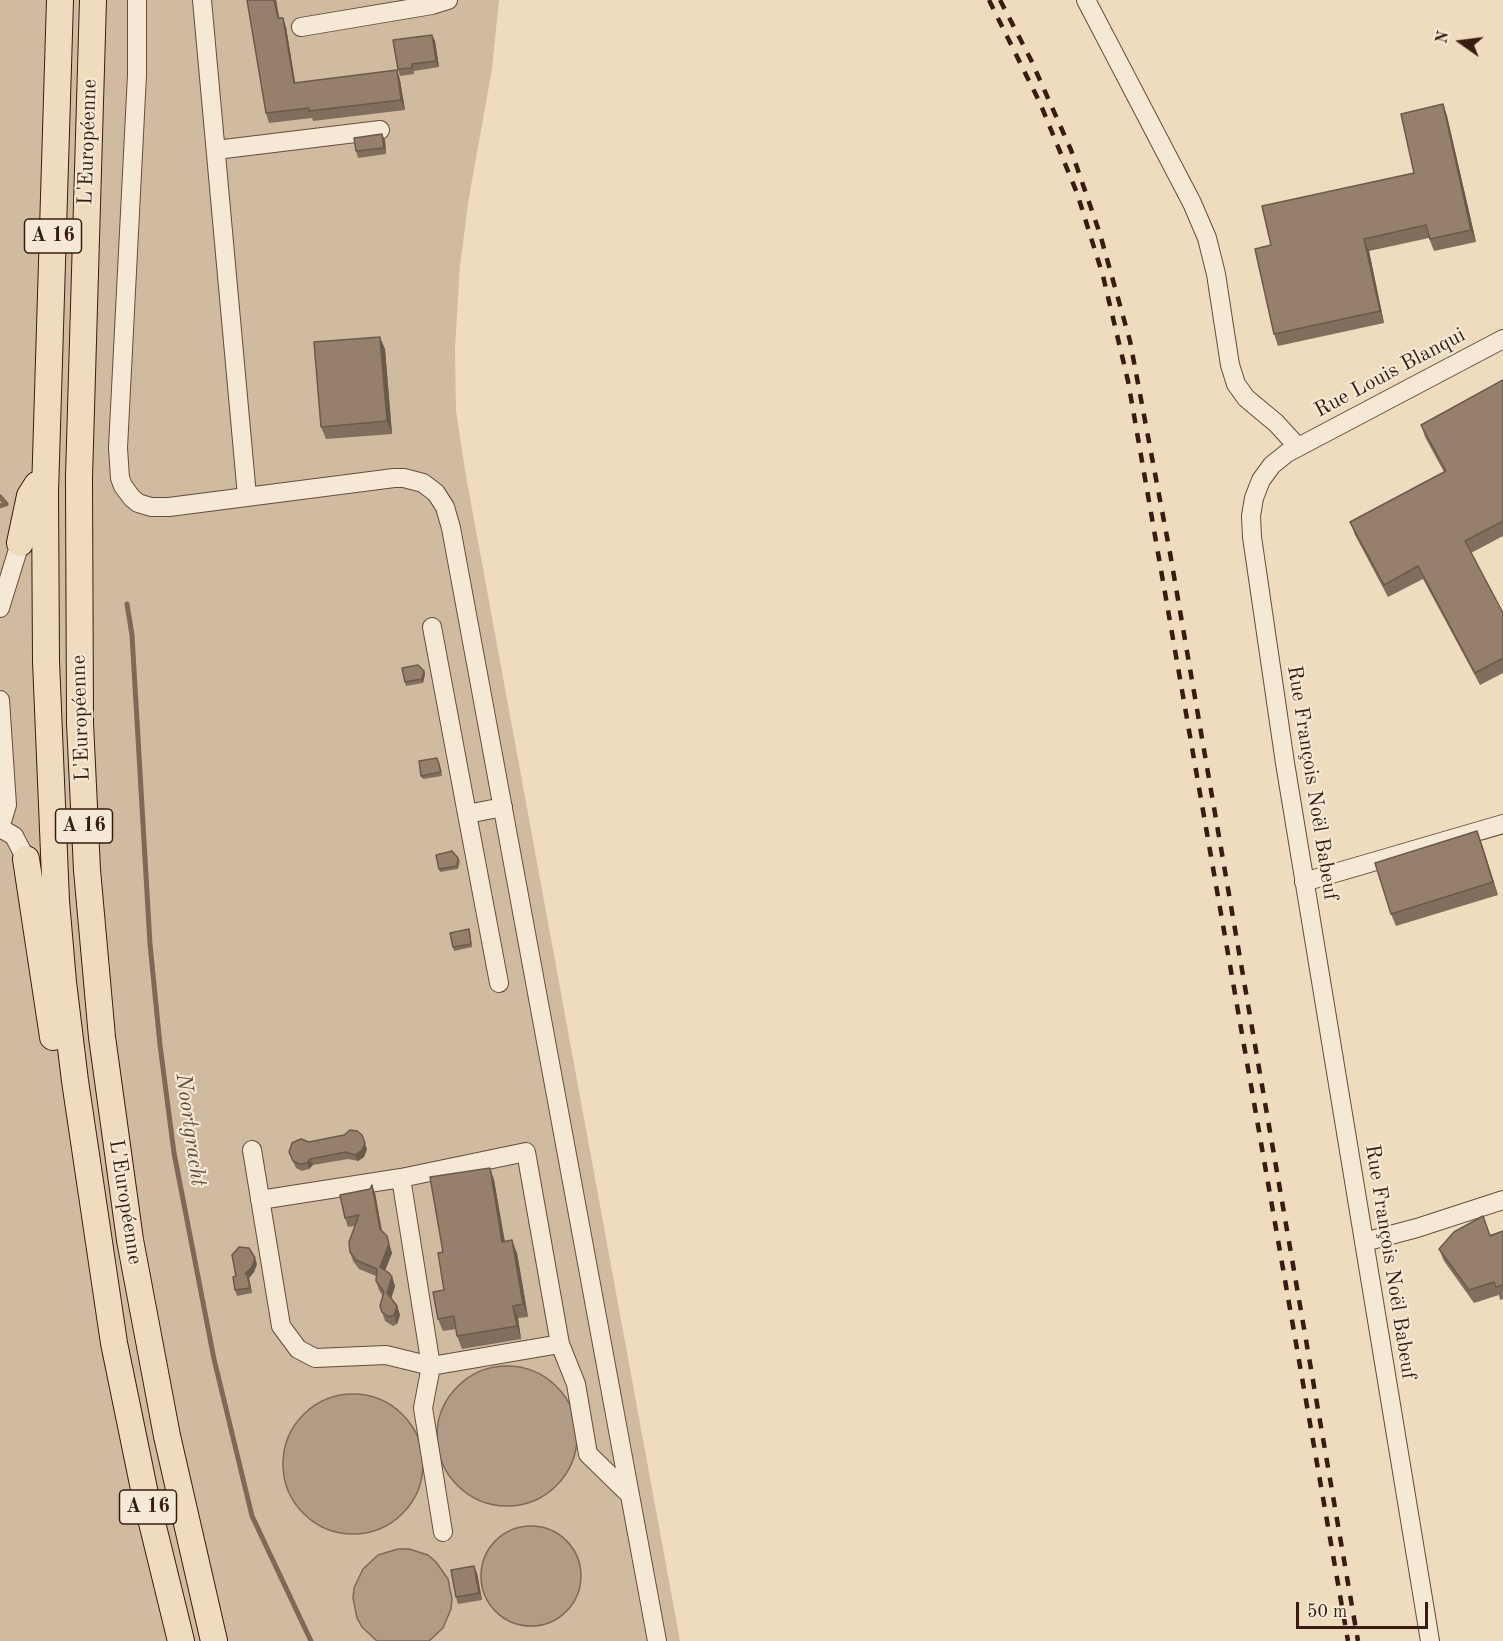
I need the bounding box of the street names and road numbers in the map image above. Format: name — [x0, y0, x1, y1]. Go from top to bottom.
street label: L'Européenne — [73, 78, 103, 206]
road number: A 16 — [25, 219, 82, 253]
street label: Rue Louis Blanqui — [1310, 323, 1470, 423]
street label: L'Européenne — [66, 654, 96, 782]
street label: Rue François Noël Babeuf — [1281, 664, 1343, 902]
road number: A 16 — [56, 809, 112, 843]
street label: L'Européenne — [103, 1138, 147, 1266]
street label: Rue François Noël Babeuf — [1359, 1143, 1421, 1381]
road number: A 16 — [120, 1490, 176, 1524]

